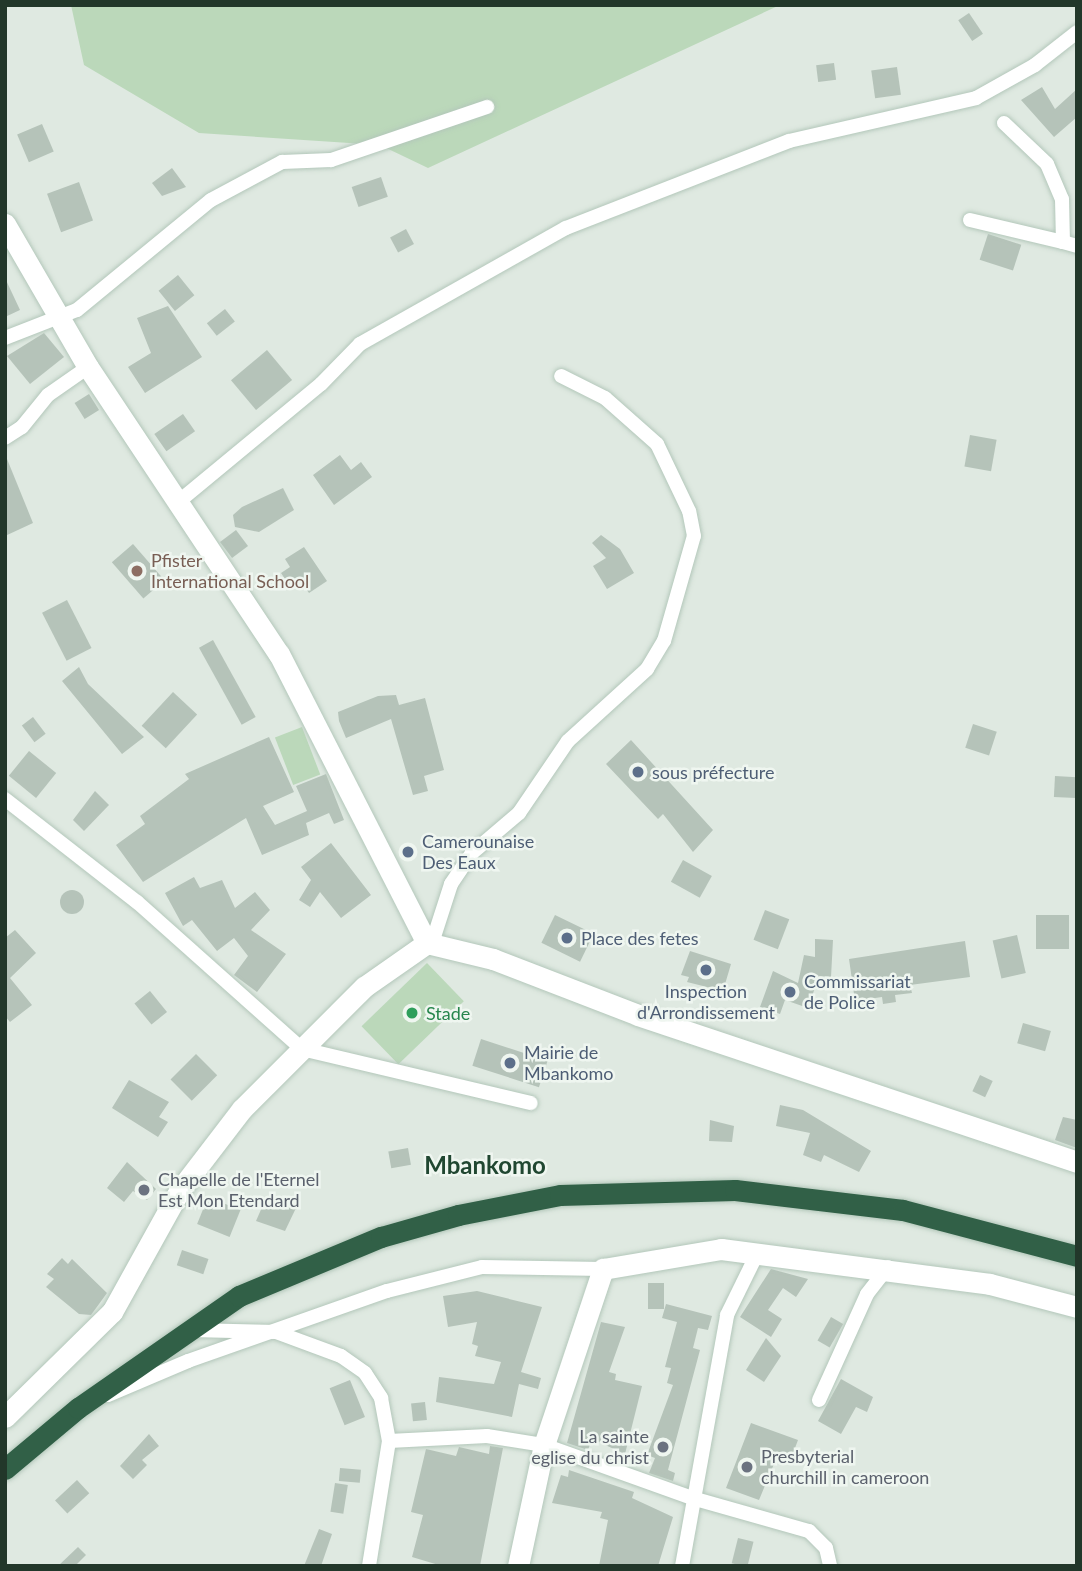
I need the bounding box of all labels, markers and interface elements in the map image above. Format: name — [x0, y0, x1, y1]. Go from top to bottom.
place label: Pfister International School — [151, 550, 309, 592]
marker: Pfister International School — [129, 563, 145, 579]
place label: sous préfecture — [652, 761, 774, 783]
marker: sous préfecture — [630, 764, 646, 780]
place label: Camerounaise Des Eaux — [422, 831, 534, 874]
marker: Camerounaise Des Eaux — [400, 844, 416, 860]
place label: Place des fetes — [581, 927, 699, 949]
marker: Place des fetes — [559, 930, 575, 946]
marker: Inspection d'Arrondissement — [698, 962, 714, 978]
place label: Commissariat de Police — [804, 971, 911, 1014]
place label: Inspection d'Arrondissement — [637, 981, 775, 1024]
marker: Commissariat de Police — [782, 984, 798, 1000]
place label: Stade — [426, 1002, 470, 1024]
marker: Stade — [404, 1005, 420, 1021]
place label: Mairie de Mbankomo — [524, 1042, 613, 1084]
marker: Mairie de Mbankomo — [502, 1055, 518, 1071]
district label: Mbankomo — [424, 1151, 546, 1179]
place label: Chapelle de l'Eternel Est Mon Etendard — [158, 1169, 320, 1212]
marker: Chapelle de l'Eternel Est Mon Etendard — [136, 1182, 152, 1198]
place label: La sainte eglise du christ — [531, 1426, 649, 1468]
marker: La sainte eglise du christ — [655, 1439, 671, 1455]
place label: Presbyterial churchill in cameroon — [761, 1446, 929, 1488]
marker: Presbyterial churchill in cameroon — [739, 1459, 755, 1475]

